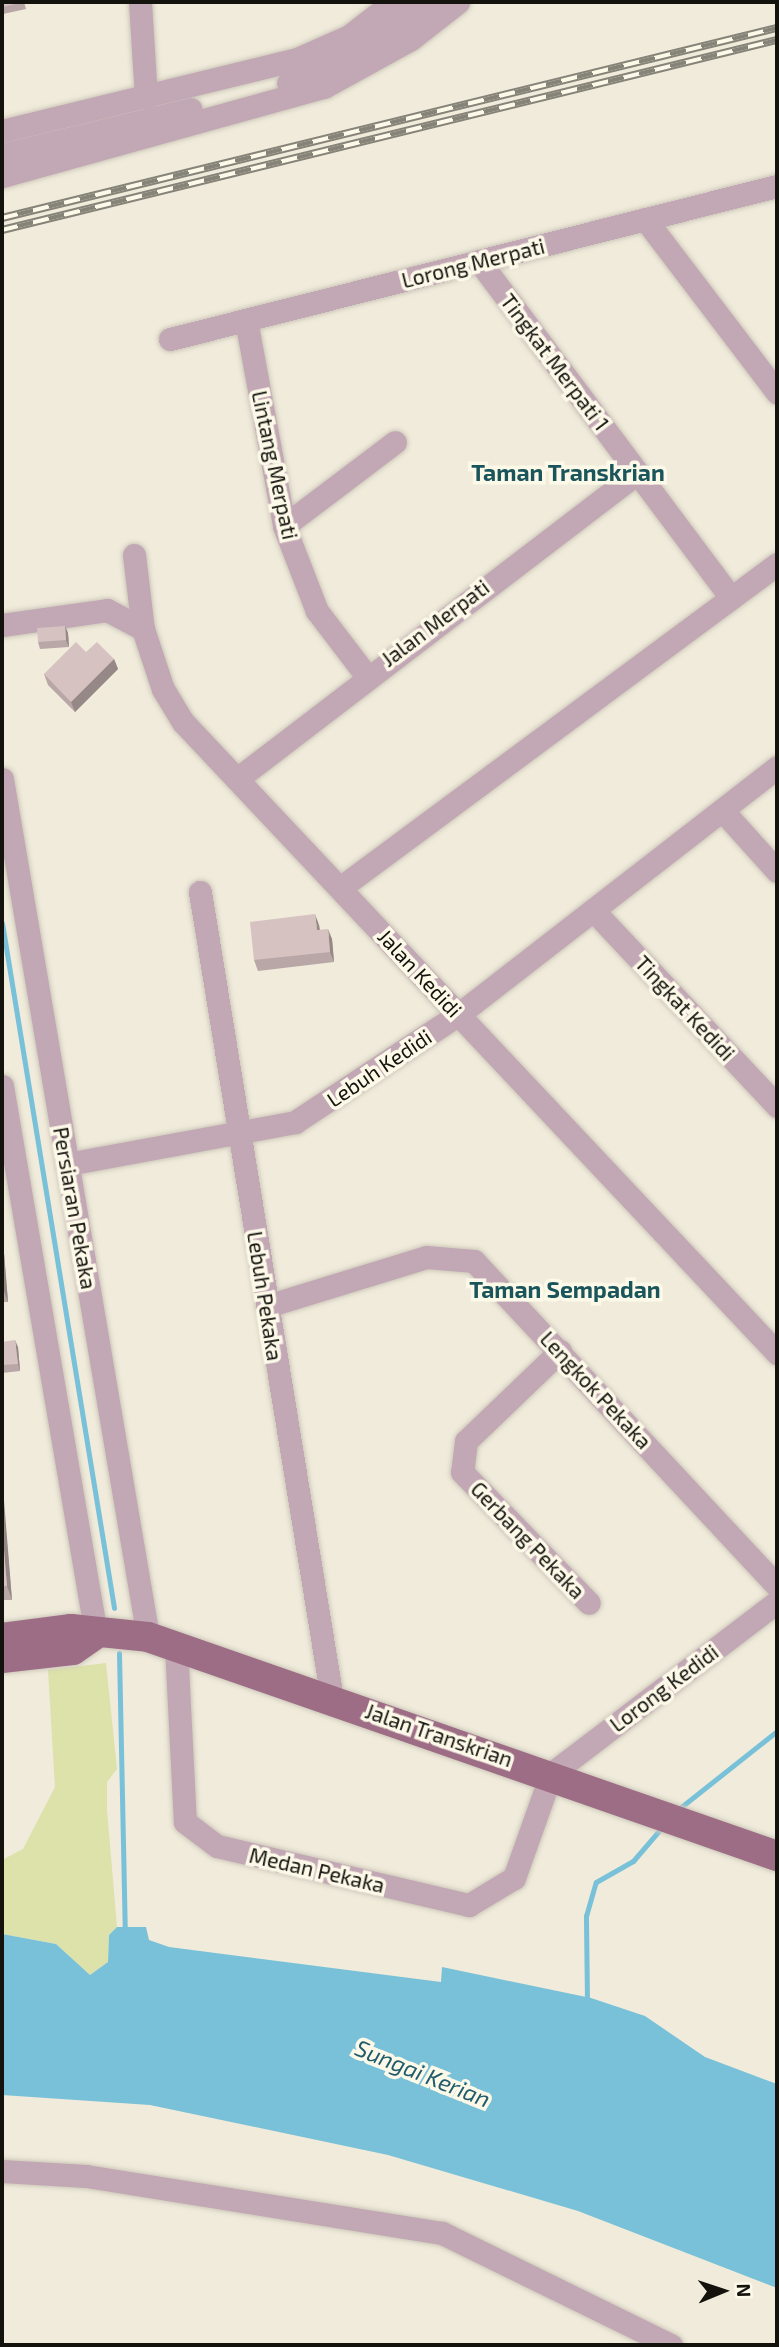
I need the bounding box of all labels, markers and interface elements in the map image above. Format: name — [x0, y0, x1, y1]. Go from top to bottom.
street label: Lorong Merpati — [399, 233, 547, 293]
street label: Tingkat Merpati 1 — [495, 289, 615, 435]
street label: Lintang Merpati — [247, 388, 303, 542]
district label: Taman Transkrian — [471, 458, 665, 486]
street label: Jalan Merpati — [376, 574, 494, 672]
street label: Jalan Kedidi — [373, 924, 467, 1022]
street label: Tingkat Kedidi — [630, 950, 740, 1066]
street label: Lebuh Kedidi — [322, 1024, 436, 1112]
street label: Persiaran Pekaka — [48, 1125, 102, 1291]
street label: Lebuh Pekaka — [242, 1229, 288, 1363]
district label: Taman Sempadan — [469, 1275, 661, 1303]
street label: Lengkok Pekaka — [535, 1326, 657, 1454]
street label: Gerbang Pekaka — [466, 1476, 590, 1604]
street label: Lorong Kedidi — [605, 1639, 723, 1737]
street label: Jalan Transkrian — [362, 1698, 516, 1772]
street label: Medan Pekaka — [247, 1842, 387, 1898]
water label: Sungai Kerian — [351, 2033, 495, 2113]
north arrow — [688, 2256, 758, 2326]
text: N — [733, 2283, 756, 2298]

